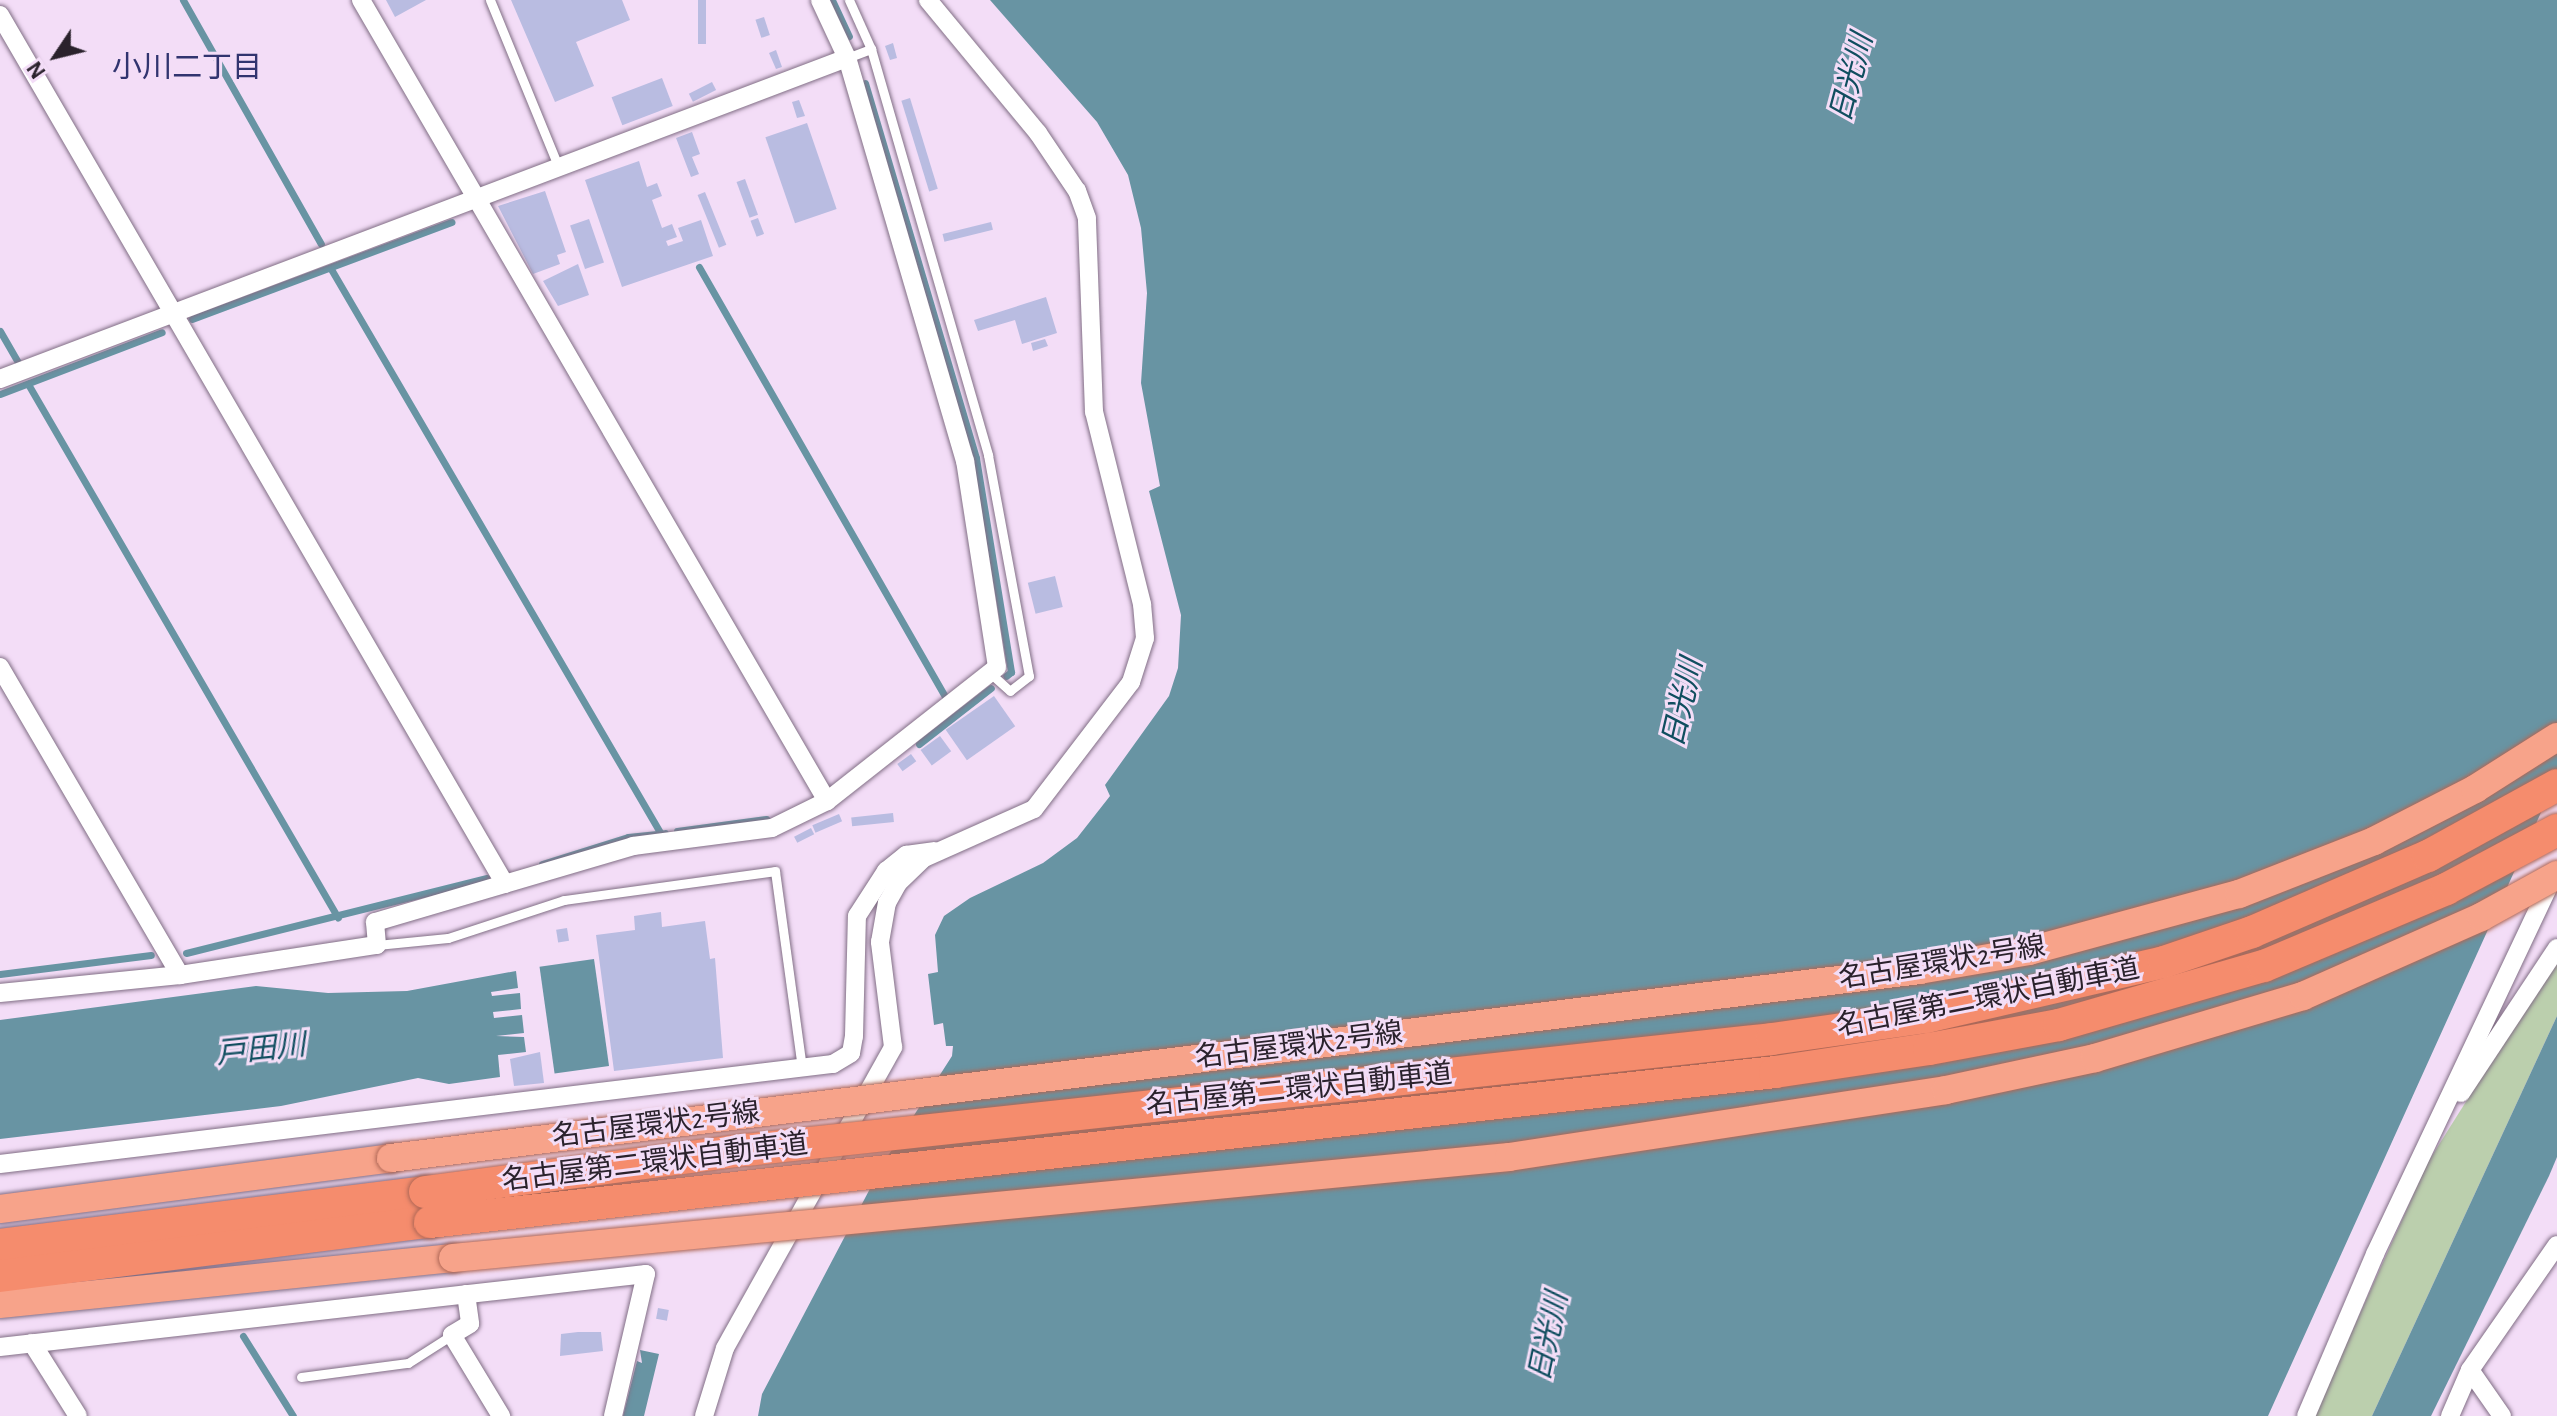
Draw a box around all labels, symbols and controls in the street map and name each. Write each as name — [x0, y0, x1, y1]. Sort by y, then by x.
north arrow — [16, 16, 96, 96]
water label: 日光川 — [1823, 30, 1881, 126]
district label: 小川二丁目 — [112, 50, 262, 86]
text: N — [23, 57, 50, 82]
water label: 日光川 — [1655, 655, 1711, 751]
street label: 名古屋環状2号線 — [1836, 930, 2048, 996]
street label: 名古屋第二環状自動車道 — [1834, 952, 2142, 1044]
street label: 名古屋環状2号線 — [1193, 1017, 1405, 1075]
water label: 戸田川 — [214, 1027, 308, 1073]
street label: 名古屋第二環状自動車道 — [1144, 1057, 1454, 1123]
street label: 名古屋環状2号線 — [550, 1096, 762, 1154]
street label: 名古屋第二環状自動車道 — [500, 1128, 810, 1198]
water label: 日光川 — [1522, 1289, 1576, 1385]

